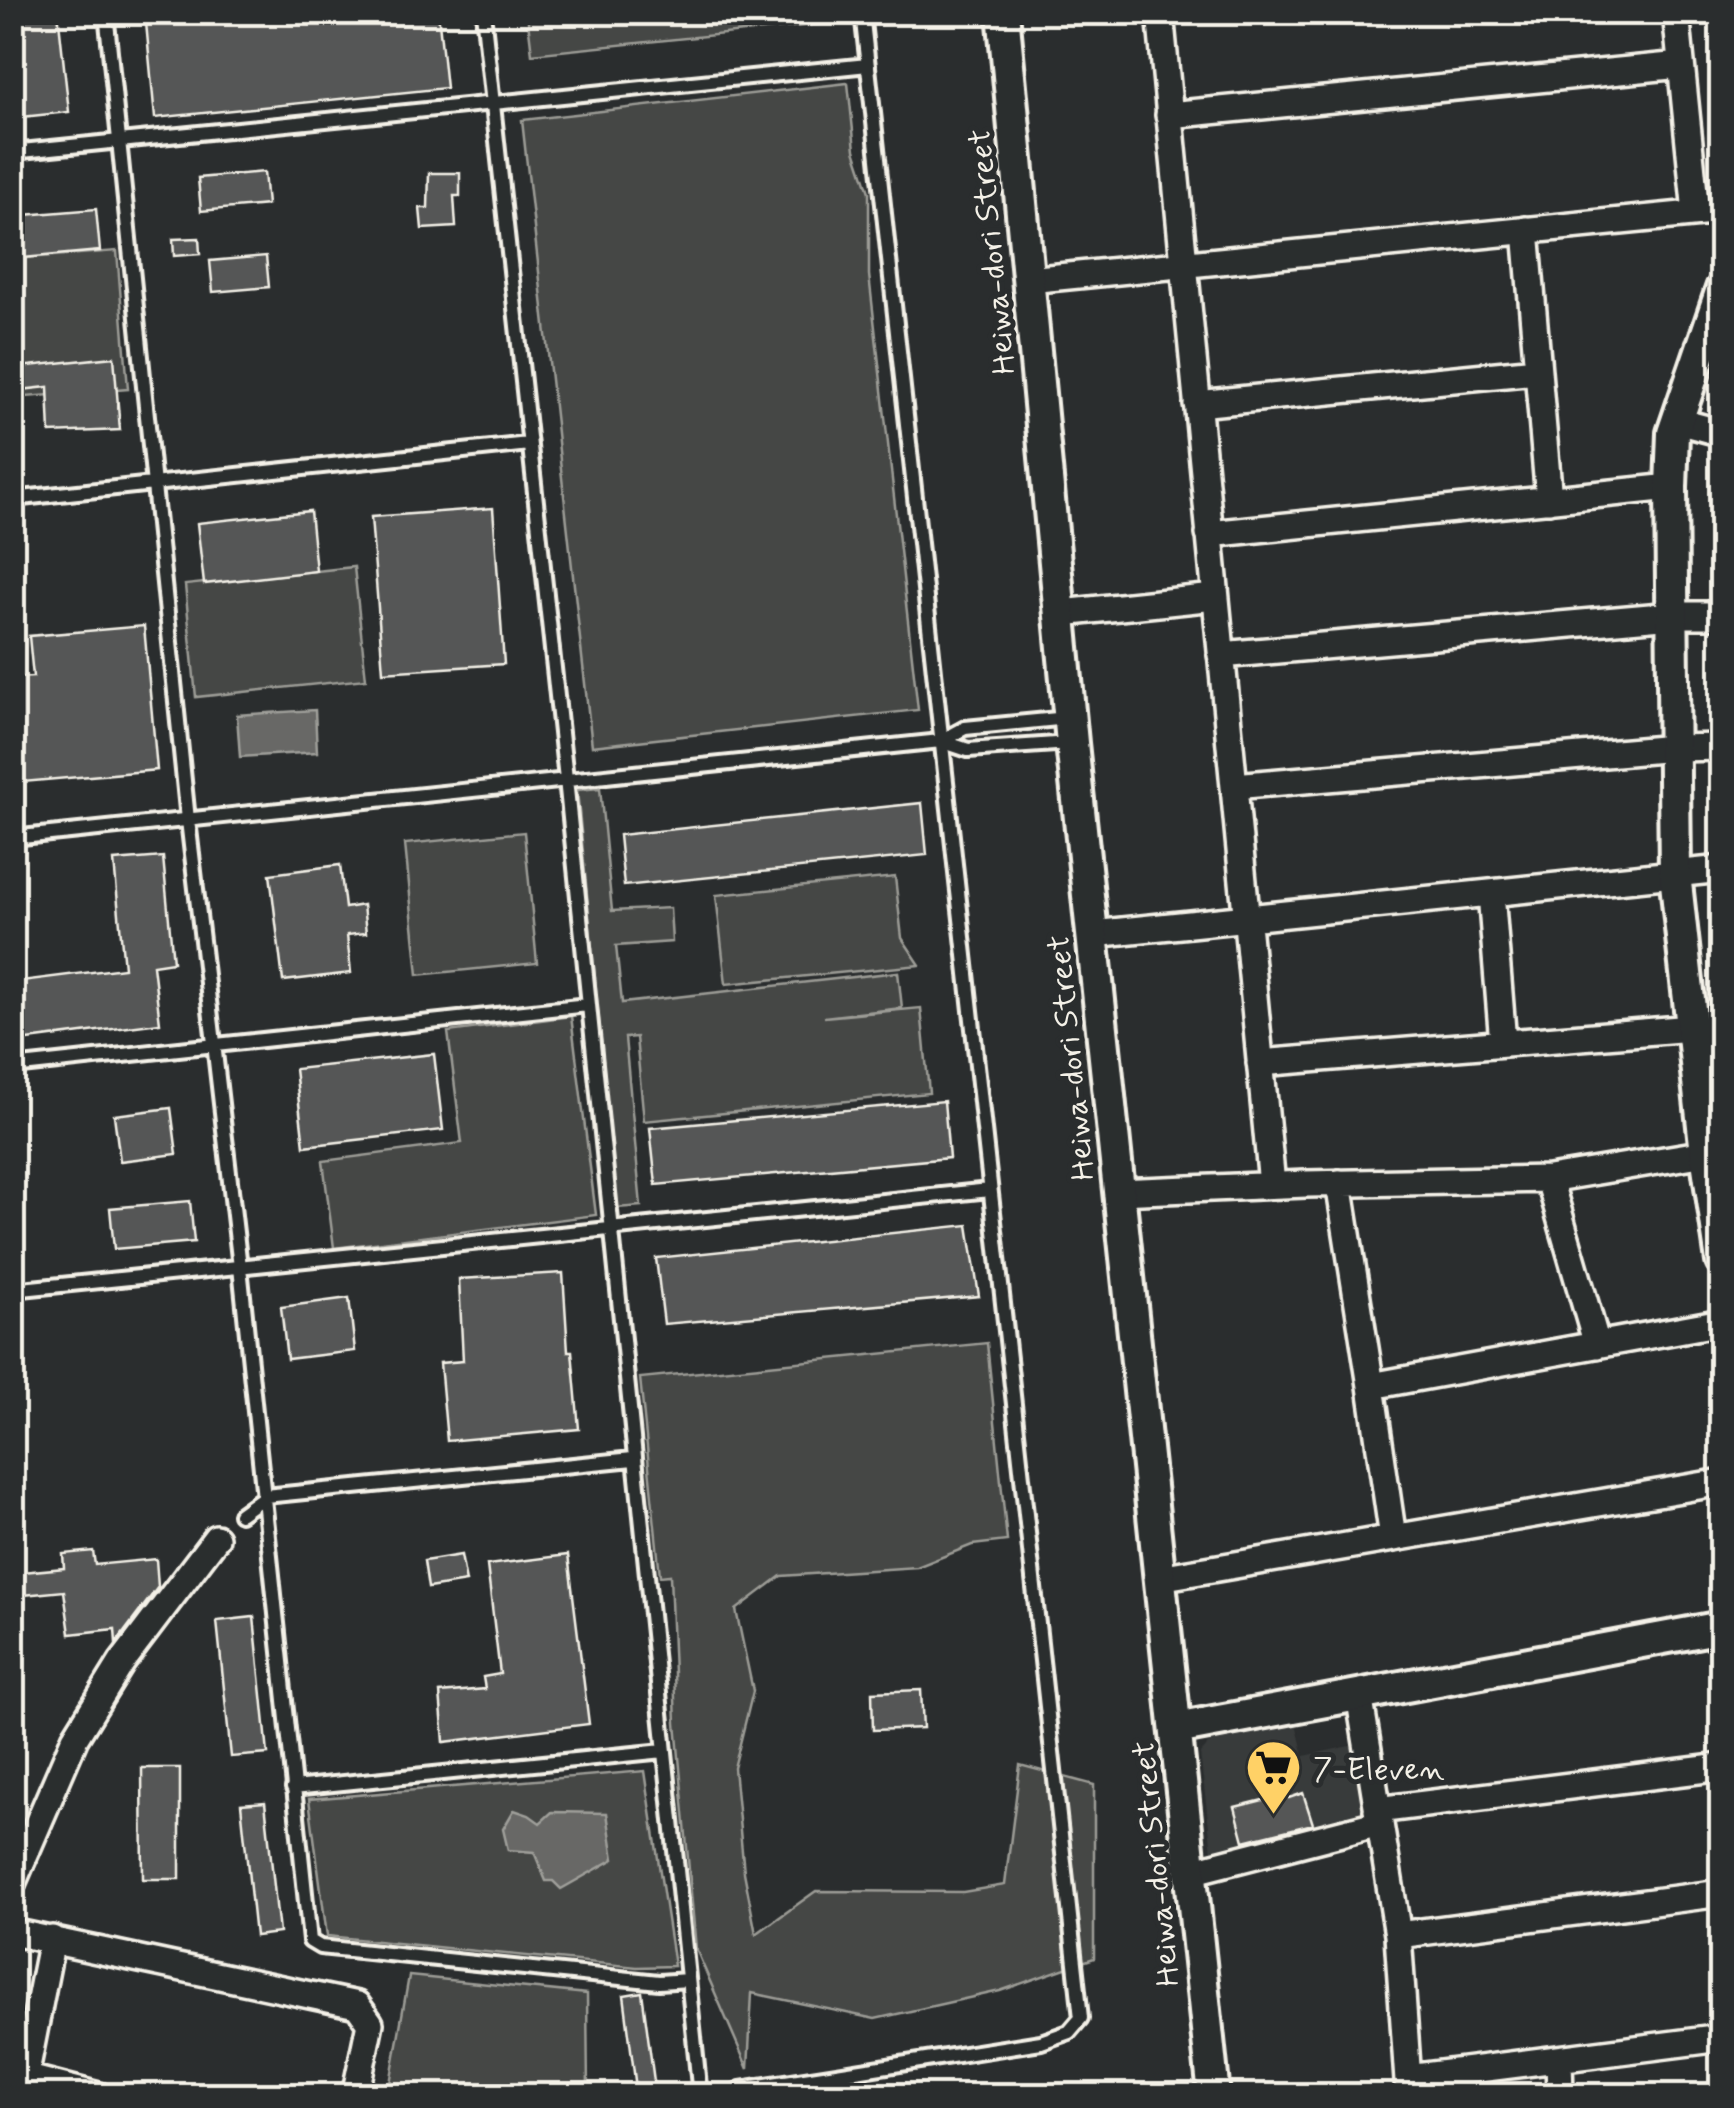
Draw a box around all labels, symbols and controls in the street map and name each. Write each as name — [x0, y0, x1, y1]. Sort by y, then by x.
street label: Heiwa-dori Street — [959, 127, 1027, 377]
street label: Heiwa-dori Street — [1038, 933, 1106, 1183]
supermarket icon: 7-Eleven — [1244, 1738, 1304, 1817]
street label: Heiwa-dori Street — [1123, 1739, 1191, 1989]
place label: 7-Eleven — [1313, 1749, 1445, 1791]

